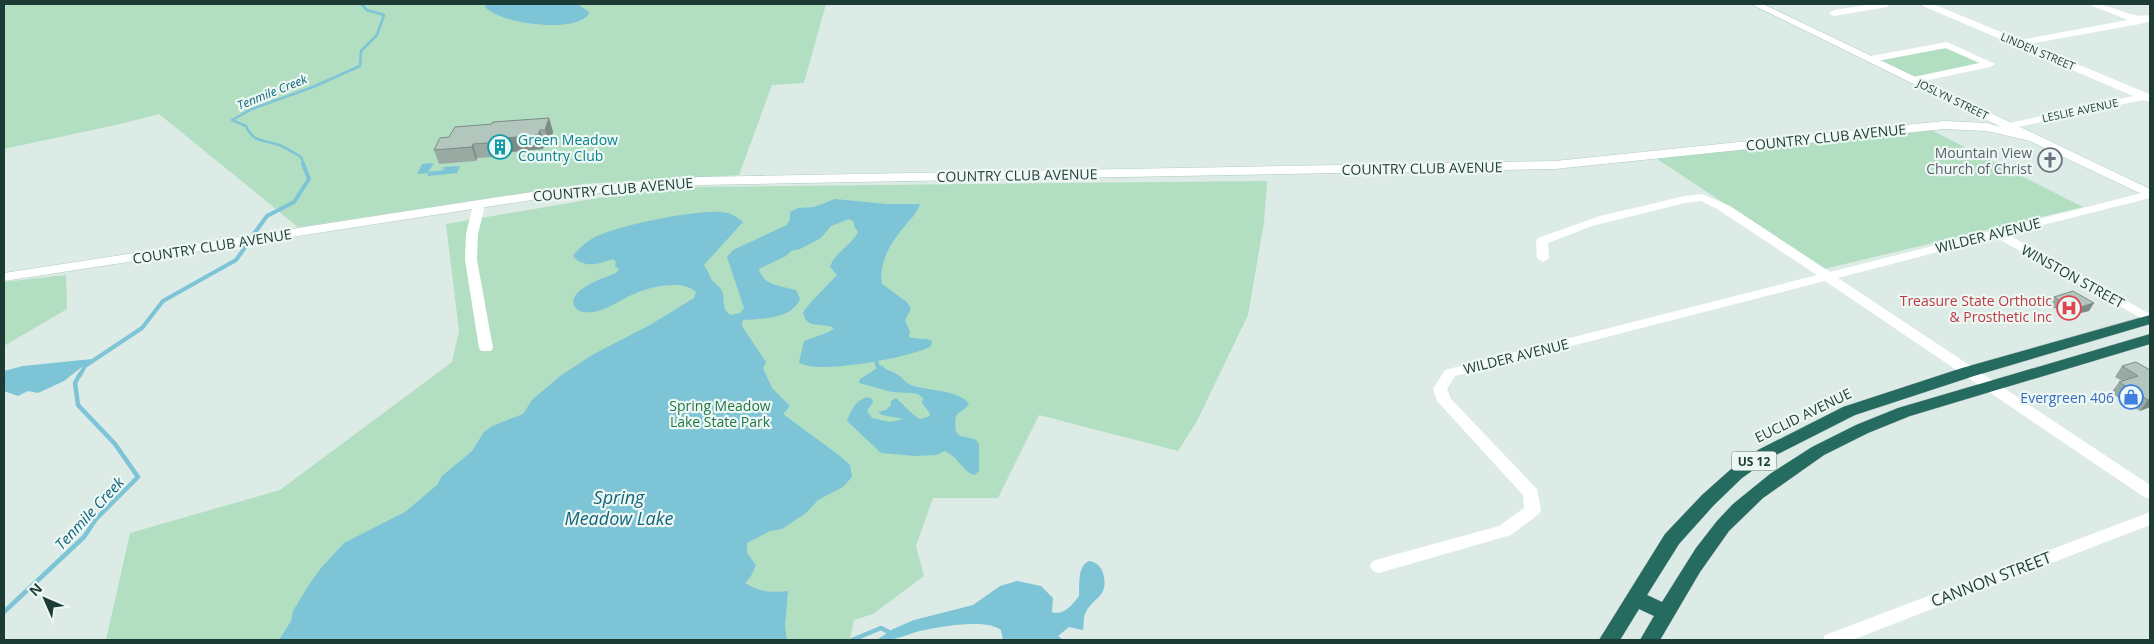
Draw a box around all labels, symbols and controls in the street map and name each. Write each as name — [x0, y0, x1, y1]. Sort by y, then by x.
street label: LINDEN STREET — [1998, 29, 2078, 73]
water label: Tenmile Creek — [234, 70, 311, 114]
street label: JOSLYN STREET — [1914, 75, 1991, 123]
street label: LESLIE AVENUE — [2040, 95, 2120, 125]
street label: COUNTRY CLUB AVENUE — [1745, 119, 1907, 155]
place label: Green Meadow Country Club — [518, 130, 618, 165]
building icon: Green Meadow Country Club — [487, 134, 513, 160]
place label: Mountain View Church of Christ — [1926, 143, 2032, 178]
church icon: Mountain View Church of Christ — [2037, 147, 2063, 173]
street label: COUNTRY CLUB AVENUE — [1341, 157, 1503, 179]
street label: COUNTRY CLUB AVENUE — [936, 164, 1098, 186]
street label: COUNTRY CLUB AVENUE — [532, 173, 694, 205]
street label: WILDER AVENUE — [1933, 213, 2043, 257]
street label: COUNTRY CLUB AVENUE — [131, 224, 293, 268]
street label: WINSTON STREET — [2018, 240, 2128, 312]
place label: Treasure State Orthotic & Prosthetic Inc — [1900, 291, 2052, 326]
hospital icon: Treasure State Orthotic & Prosthetic Inc — [2056, 295, 2082, 321]
street label: WILDER AVENUE — [1461, 334, 1571, 378]
street label: EUCLID AVENUE — [1752, 383, 1854, 447]
shop icon: Evergreen 406 — [2118, 384, 2144, 410]
place label: Evergreen 406 — [2020, 388, 2114, 407]
park label: Spring Meadow Lake State Park — [669, 396, 771, 431]
road number: US 12 — [1732, 452, 1776, 471]
water label: Tenmile Creek — [50, 472, 128, 554]
water label: Spring Meadow Lake — [565, 485, 673, 530]
street label: CANNON STREET — [1928, 546, 2054, 612]
north arrow — [20, 574, 70, 624]
text: N — [25, 579, 46, 600]

